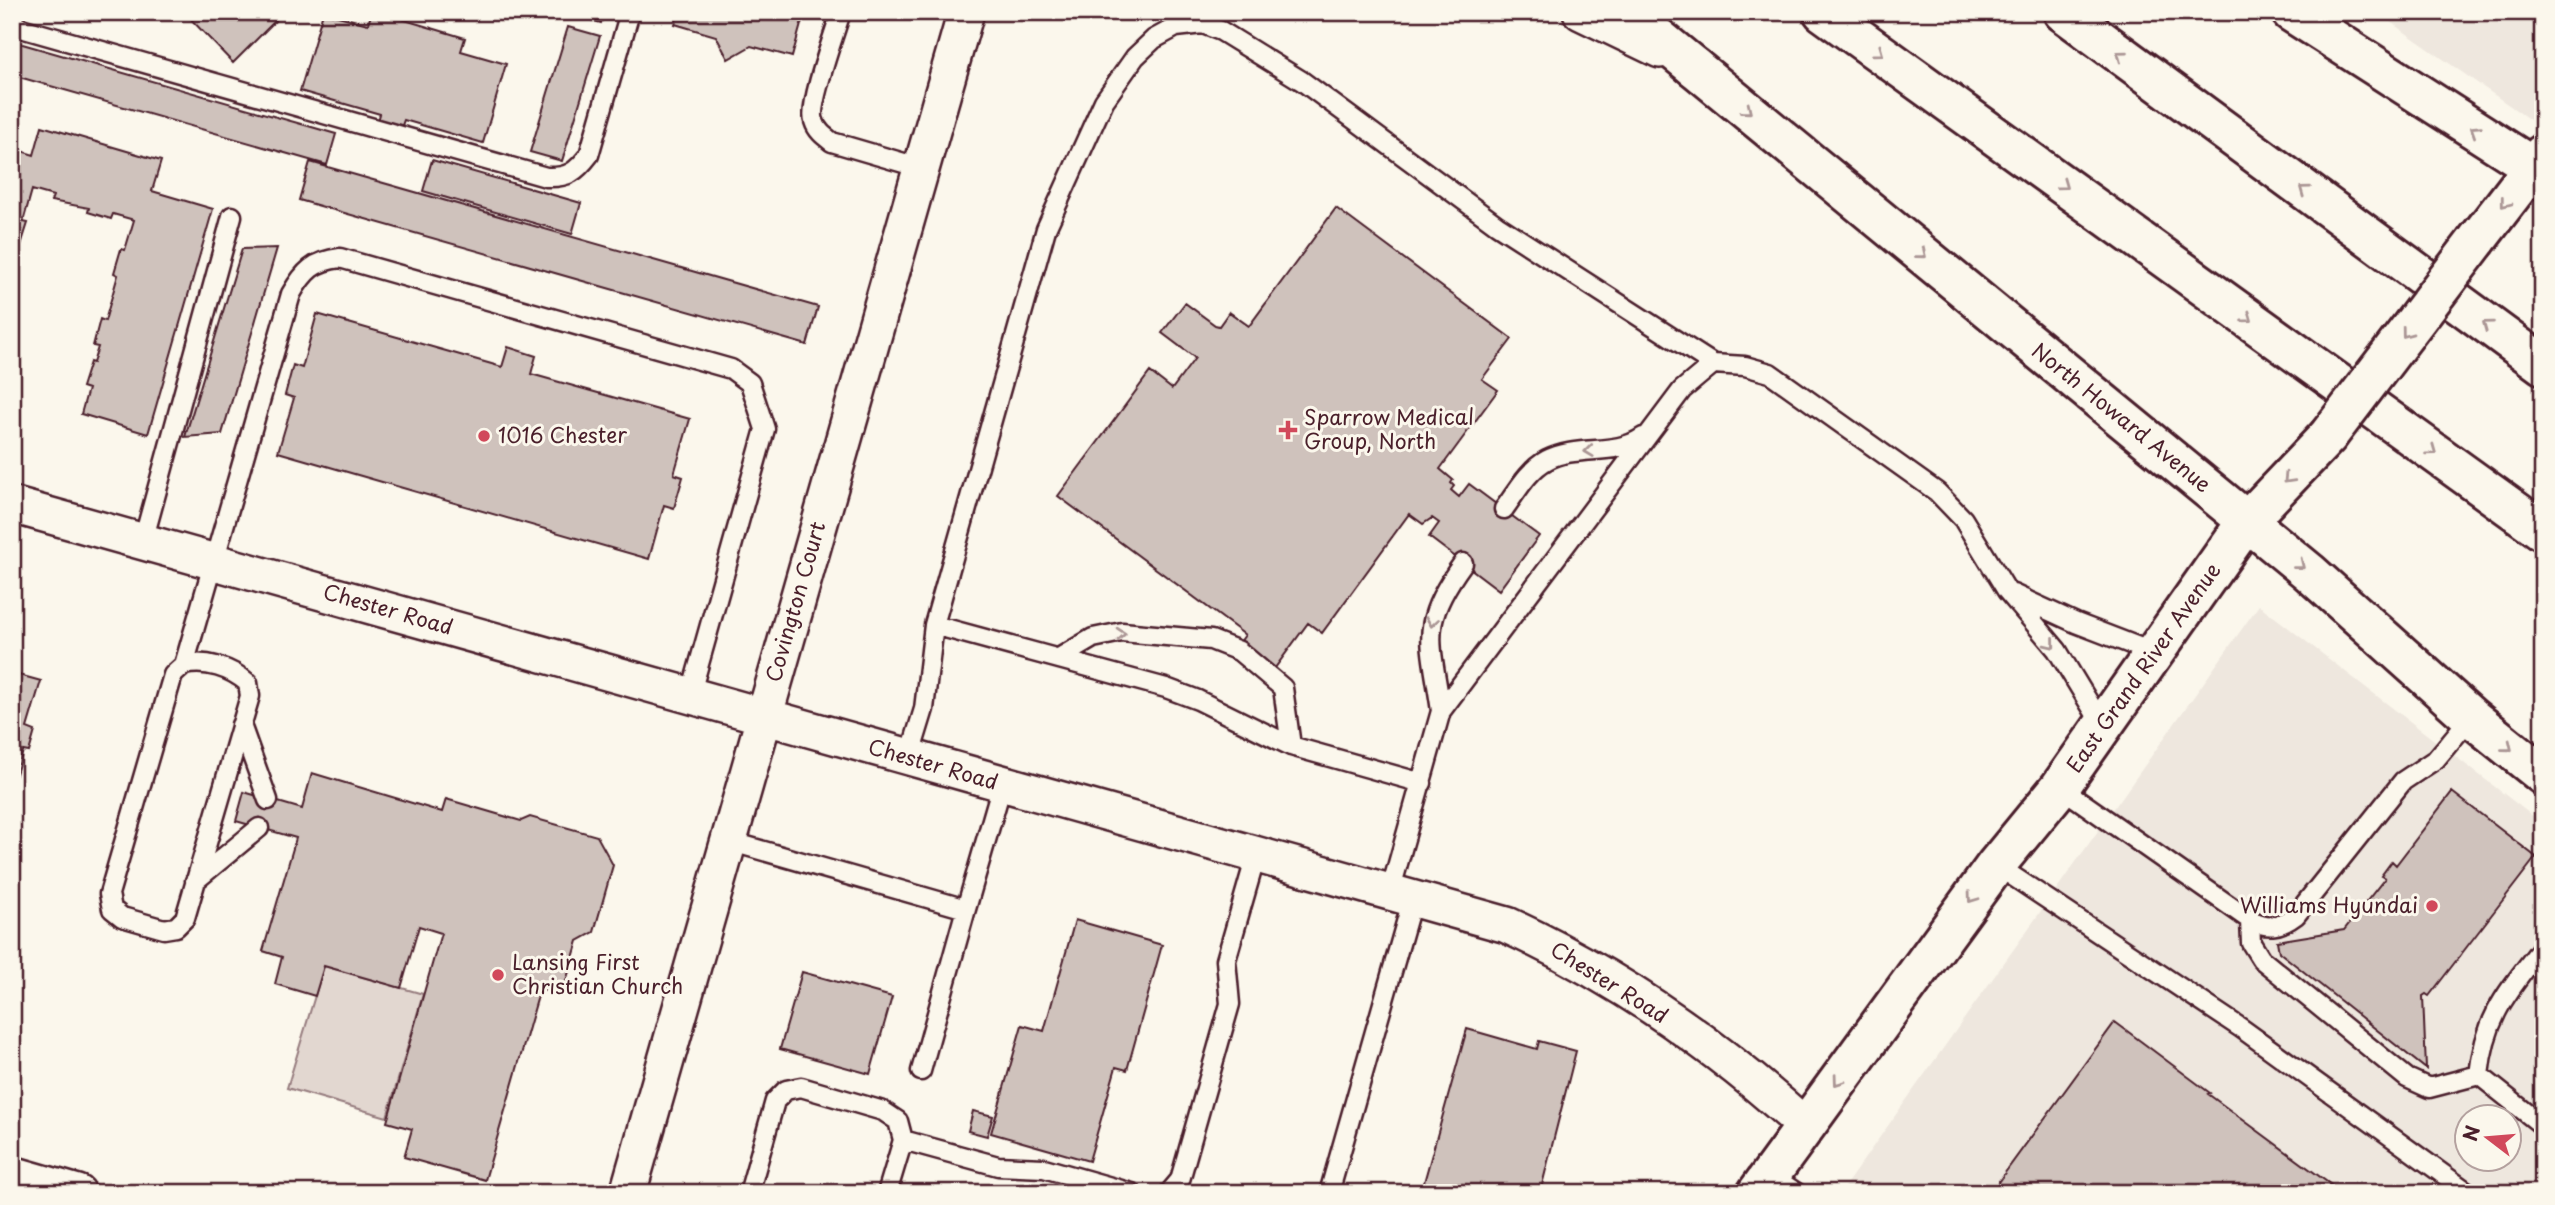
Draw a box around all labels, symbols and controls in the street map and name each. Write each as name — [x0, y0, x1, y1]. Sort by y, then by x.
one-way arrow — [1871, 44, 1884, 56]
one-way arrow — [2116, 51, 2129, 64]
one-way arrow — [1738, 102, 1751, 114]
one-way arrow — [2470, 126, 2483, 139]
one-way arrow — [2055, 177, 2068, 189]
one-way arrow — [2299, 186, 2312, 199]
one-way arrow — [2500, 196, 2513, 208]
one-way arrow — [1915, 246, 1927, 259]
one-way arrow — [2240, 310, 2253, 323]
one-way arrow — [2482, 321, 2495, 333]
one-way arrow — [2402, 325, 2414, 338]
street label: North Howard Avenue — [2026, 334, 2219, 499]
place label: Sparrow Medical Group, North — [1304, 400, 1474, 456]
place label: 1016 Chester — [498, 418, 627, 450]
marker: Sparrow Medical Group, North — [1278, 420, 1298, 440]
marker: 1016 Chester — [476, 428, 492, 444]
one-way arrow — [2424, 443, 2437, 456]
one-way arrow — [1583, 444, 1594, 459]
one-way arrow — [2283, 471, 2296, 484]
street label: Covington Court — [756, 517, 832, 685]
street label: East Grand River Avenue — [2057, 555, 2227, 779]
one-way arrow — [2293, 556, 2305, 569]
street label: Chester Road — [320, 574, 457, 642]
one-way arrow — [1425, 616, 1440, 628]
one-way arrow — [1116, 627, 1127, 642]
one-way arrow — [2043, 635, 2055, 648]
street label: Chester Road — [865, 729, 1002, 797]
one-way arrow — [2500, 739, 2513, 751]
place label: Williams Hyundai — [2240, 888, 2418, 920]
one-way arrow — [1968, 890, 1980, 902]
marker: Williams Hyundai — [2424, 898, 2440, 914]
street label: Chester Road — [1545, 932, 1675, 1030]
place label: Lansing First Christian Church — [512, 945, 683, 1001]
marker: Lansing First Christian Church — [490, 967, 506, 983]
one-way arrow — [1833, 1073, 1846, 1086]
north arrow — [2454, 1104, 2524, 1174]
text: N — [2455, 1122, 2486, 1144]

